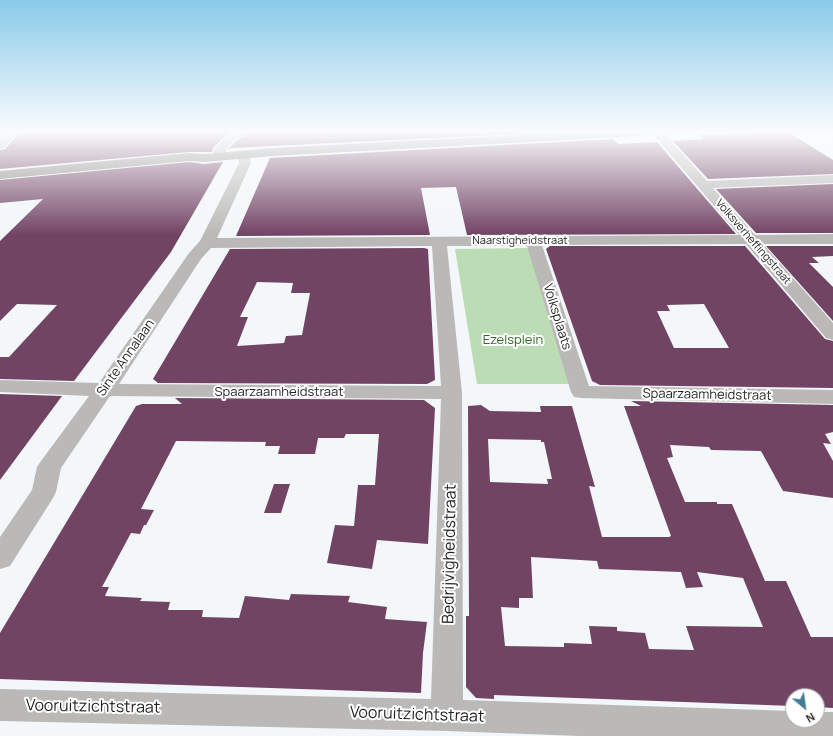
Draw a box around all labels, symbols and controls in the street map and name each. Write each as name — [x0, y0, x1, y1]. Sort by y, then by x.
street label: Volksverheffingstraat — [712, 197, 794, 287]
street label: Naarstigheidstraat — [472, 234, 568, 248]
street label: Volksplaats — [540, 282, 574, 352]
street label: Sinte Annalaan — [94, 317, 158, 399]
park label: Ezelsplein — [483, 332, 543, 348]
street label: Spaarzaamheidstraat — [215, 384, 343, 400]
street label: Spaarzaamheidstraat — [642, 386, 772, 404]
street label: Bedrijvigheidstraat — [439, 484, 461, 624]
north arrow — [785, 688, 825, 728]
street label: Vooruitzichtstraat — [26, 696, 160, 718]
street label: Vooruitzichtstraat — [349, 703, 485, 727]
text: N — [803, 710, 818, 727]

